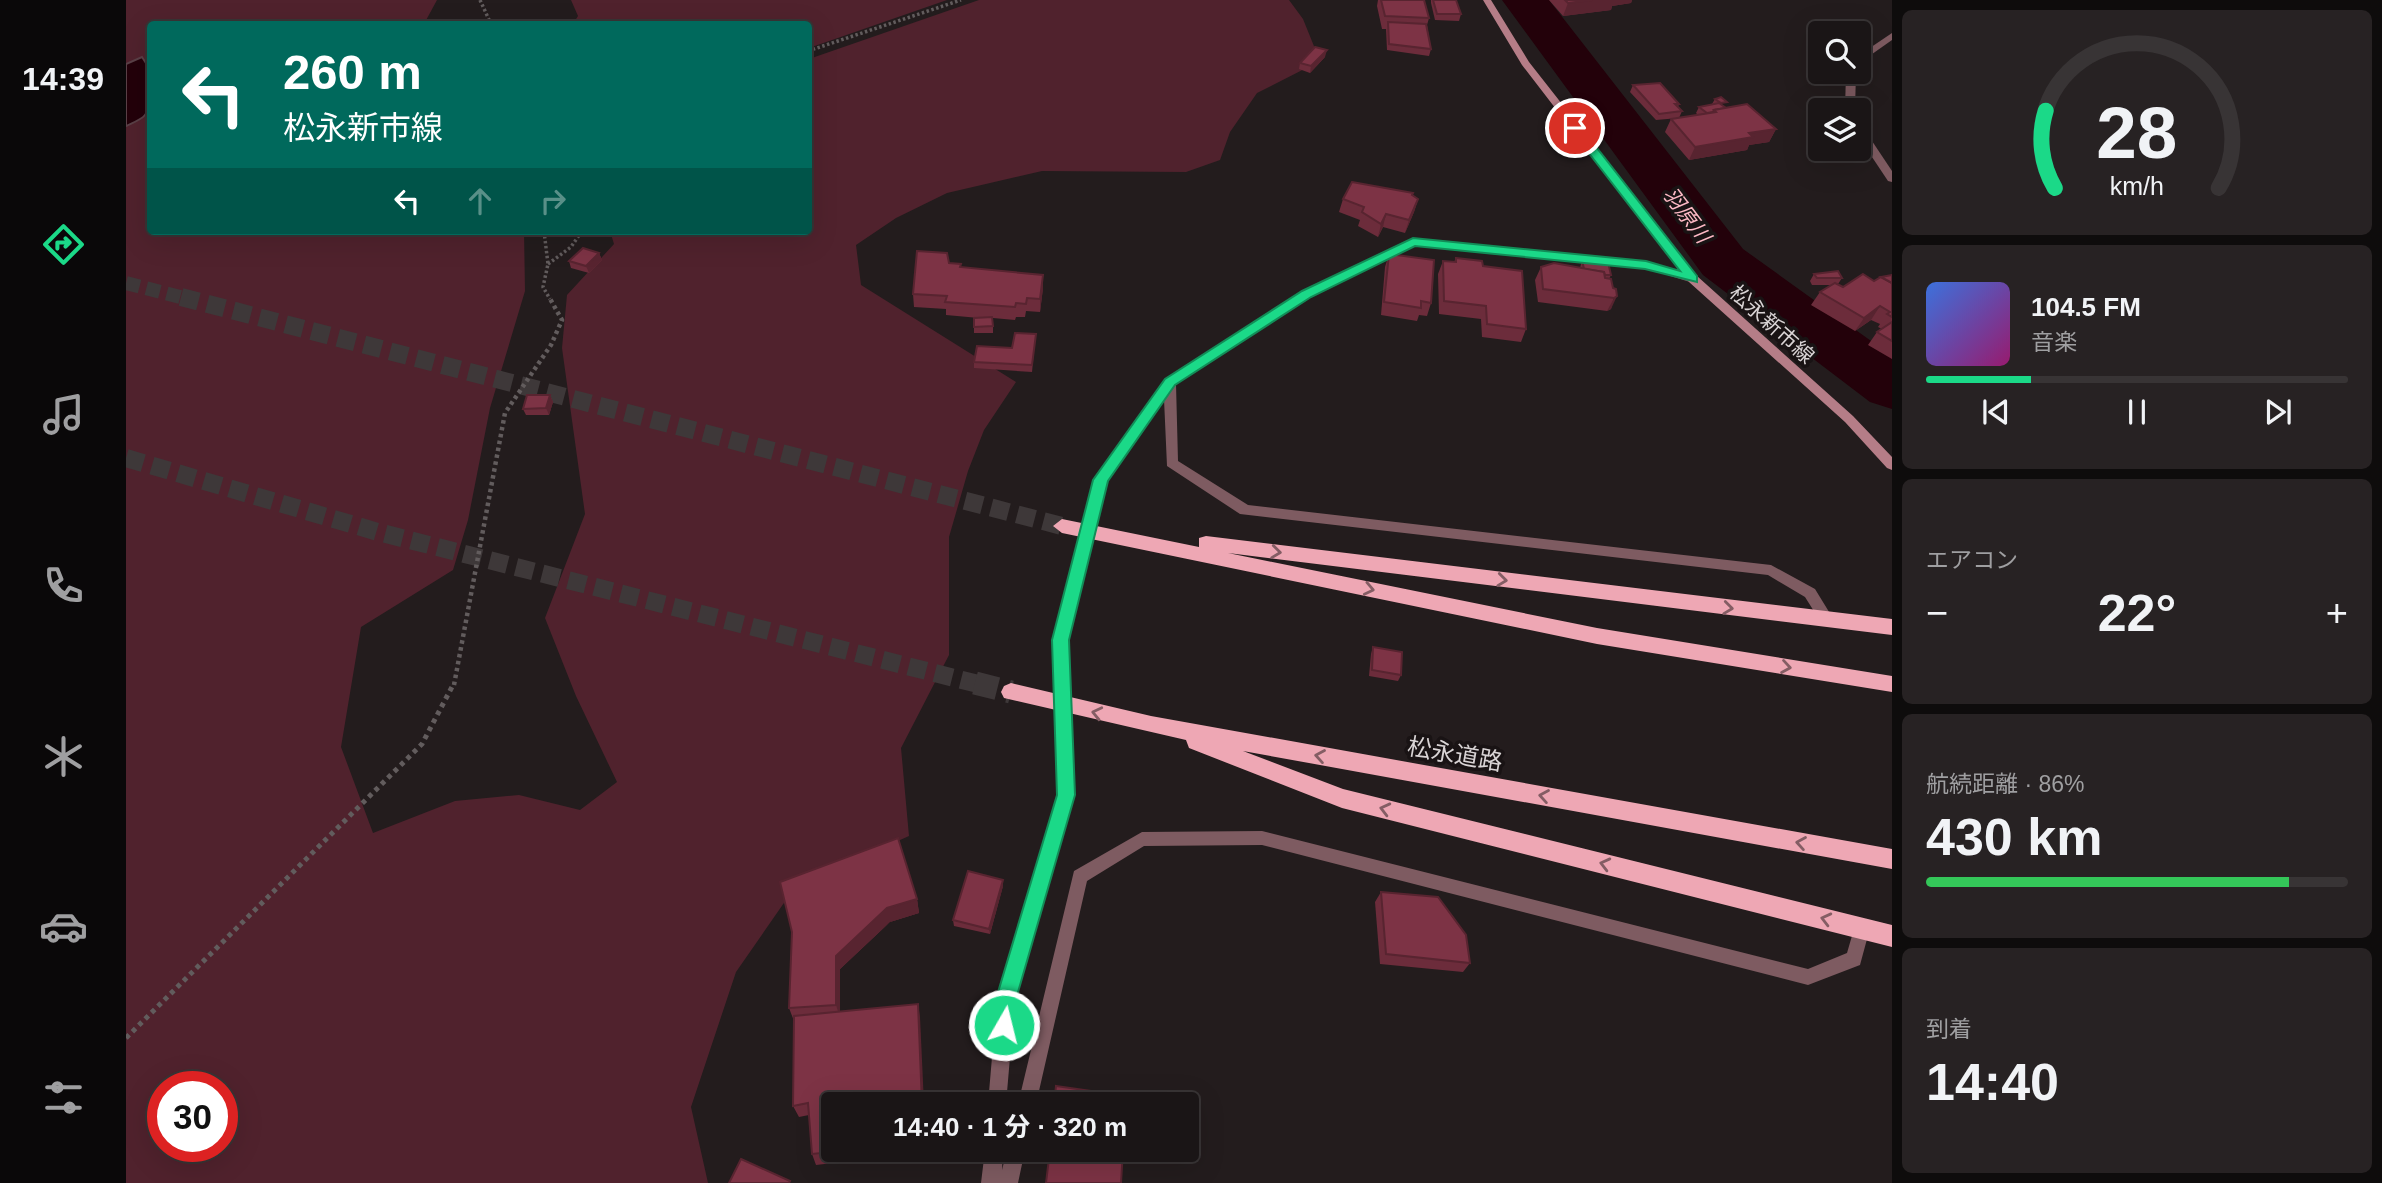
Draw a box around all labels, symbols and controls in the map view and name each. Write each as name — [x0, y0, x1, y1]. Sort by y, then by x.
map controls — [1808, 21, 1871, 161]
button: search — [1808, 21, 1871, 84]
text: 260 m — [283, 45, 422, 99]
icon: left — [168, 49, 259, 140]
text: 14:39 — [22, 61, 104, 97]
text: 28 — [2097, 93, 2177, 174]
pin — [1545, 98, 1605, 158]
button: layers — [1808, 98, 1871, 161]
icon: arrive — [1556, 109, 1594, 147]
text: 松永新市線 — [283, 110, 443, 146]
text: km/h — [2110, 172, 2164, 200]
icon: left — [388, 182, 426, 220]
icon: ahead — [461, 182, 499, 220]
icon: right — [534, 182, 572, 220]
water label: 羽原川 — [1659, 183, 1716, 249]
icon: directions — [39, 220, 88, 269]
street label: 松永新市線 — [1725, 280, 1819, 368]
text: 104.5 FM — [2031, 292, 2141, 322]
text: 音楽 — [2031, 329, 2077, 355]
icon: music — [39, 390, 88, 439]
icon: previous — [1977, 393, 2015, 431]
icon: pause — [2118, 393, 2156, 431]
icon: next — [2259, 393, 2297, 431]
one-way arrow — [1270, 545, 1282, 560]
text: エアコン — [1926, 547, 2018, 573]
icon: phone — [39, 561, 88, 610]
one-way arrow — [1496, 573, 1508, 588]
one-way arrow — [1363, 580, 1375, 595]
text: 22° — [2098, 584, 2176, 642]
text: − — [1926, 592, 1948, 634]
text: + — [2326, 592, 2348, 634]
one-way arrow — [1722, 601, 1733, 616]
one-way arrow — [1780, 659, 1792, 674]
one-way arrow — [1091, 706, 1103, 721]
icon: climate — [39, 732, 88, 781]
street label: 松永道路 — [1405, 732, 1505, 776]
one-way arrow — [1315, 749, 1326, 764]
text: 航続距離 · 86% — [1926, 771, 2084, 797]
one-way arrow — [1538, 790, 1550, 805]
one-way arrow — [1379, 803, 1391, 817]
text: 430 km — [1926, 808, 2102, 866]
one-way arrow — [1795, 836, 1807, 851]
one-way arrow — [1599, 858, 1611, 872]
icon: car — [39, 902, 88, 951]
one-way arrow — [1820, 913, 1832, 927]
position arrow — [967, 988, 1041, 1062]
text: 到着 — [1926, 1016, 1972, 1042]
text: 14:40 — [1926, 1053, 2059, 1111]
speed limit sign: 30 — [147, 1071, 238, 1162]
icon: filters — [39, 1073, 88, 1122]
text: 14:40 · 1 分 · 320 m — [893, 1112, 1127, 1142]

